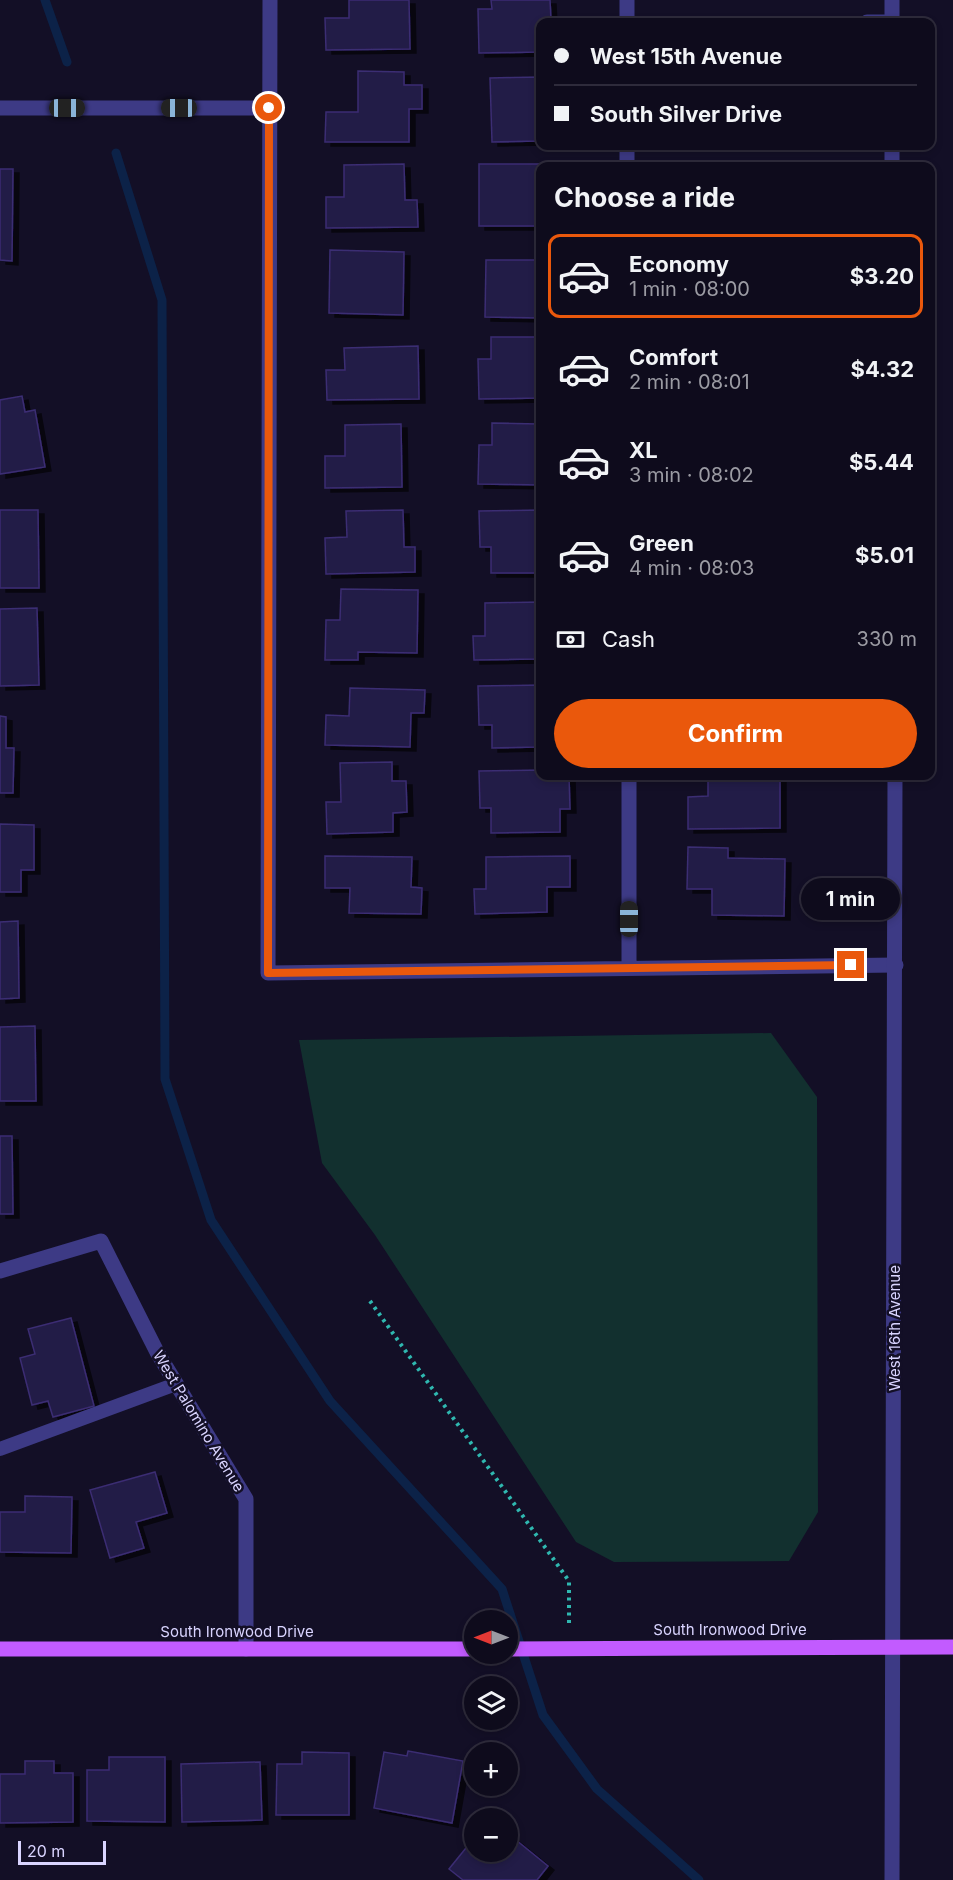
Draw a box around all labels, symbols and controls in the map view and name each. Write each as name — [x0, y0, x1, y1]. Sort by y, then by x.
text: West 15th Avenue — [590, 43, 782, 69]
route start — [255, 94, 282, 121]
car — [49, 99, 85, 117]
car — [161, 99, 197, 117]
text: South Silver Drive — [590, 101, 782, 127]
text: Choose a ride — [554, 181, 735, 214]
icon: car — [557, 249, 611, 303]
text: Economy — [629, 251, 729, 277]
text: $3.20 — [850, 263, 914, 289]
text: 1 min · 08:00 — [629, 277, 750, 301]
icon: car — [557, 342, 611, 396]
text: Comfort — [629, 344, 718, 370]
text: $4.32 — [851, 356, 914, 382]
text: 2 min · 08:01 — [629, 370, 750, 394]
icon: car — [557, 435, 611, 489]
text: XL — [629, 437, 658, 463]
text: $5.44 — [849, 449, 914, 475]
text: 3 min · 08:02 — [629, 463, 754, 487]
icon: car — [557, 528, 611, 582]
text: Green — [629, 530, 694, 556]
text: $5.01 — [855, 542, 914, 568]
text: 4 min · 08:03 — [629, 556, 754, 580]
icon: cash — [554, 623, 587, 656]
text: Cash — [602, 626, 655, 652]
text: 330 m — [857, 627, 917, 651]
button: Confirm — [554, 699, 917, 768]
callout: 1 min — [802, 878, 900, 920]
text: 1 min — [826, 887, 875, 911]
car — [620, 901, 638, 937]
route end — [837, 951, 864, 978]
street label: West 16th Avenue — [885, 1265, 904, 1391]
street label: West Palomino Avenue — [149, 1347, 249, 1495]
north arrow — [464, 1610, 518, 1664]
map controls — [464, 1610, 518, 1862]
street label: South Ironwood Drive — [653, 1620, 807, 1639]
street label: South Ironwood Drive — [160, 1622, 314, 1641]
button: layers — [464, 1676, 518, 1730]
button: + — [464, 1742, 518, 1796]
button: − — [464, 1808, 518, 1862]
scale bar — [18, 1838, 106, 1866]
text: 20 m — [27, 1841, 65, 1861]

